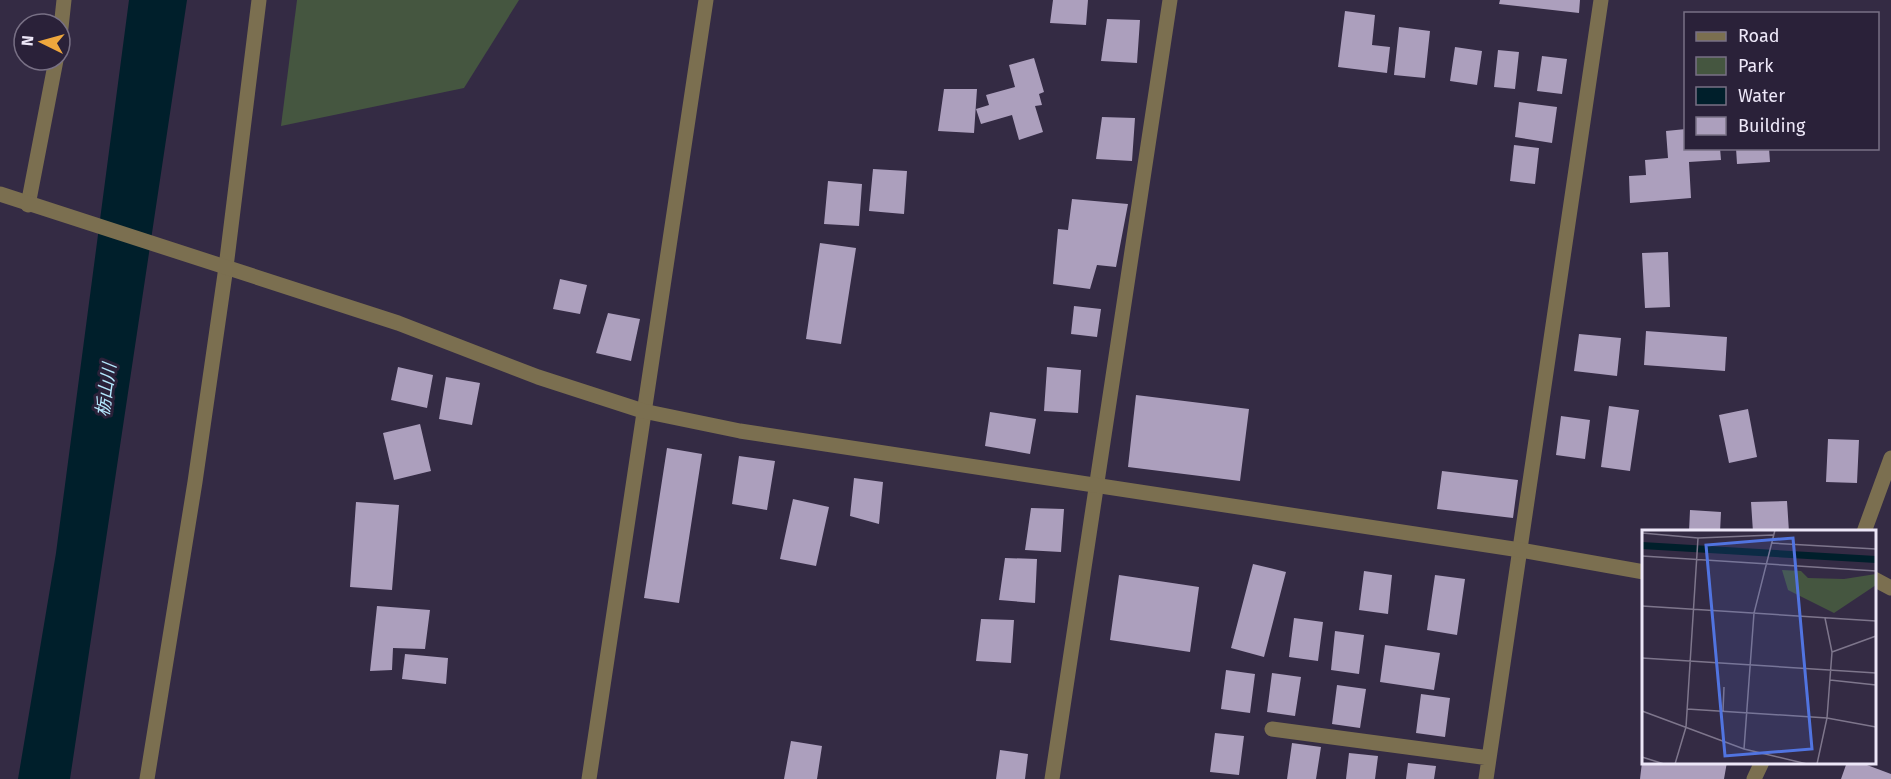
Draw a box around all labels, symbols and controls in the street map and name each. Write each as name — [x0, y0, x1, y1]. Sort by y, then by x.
north arrow — [12, 12, 72, 72]
legend — [1684, 12, 1879, 150]
text: Road — [1738, 25, 1780, 47]
text: N — [18, 35, 37, 47]
text: Park — [1738, 55, 1774, 77]
text: Water — [1738, 85, 1785, 107]
text: Building — [1738, 115, 1806, 137]
water label: 栃山川 — [91, 360, 121, 418]
inset map — [1642, 530, 1876, 764]

